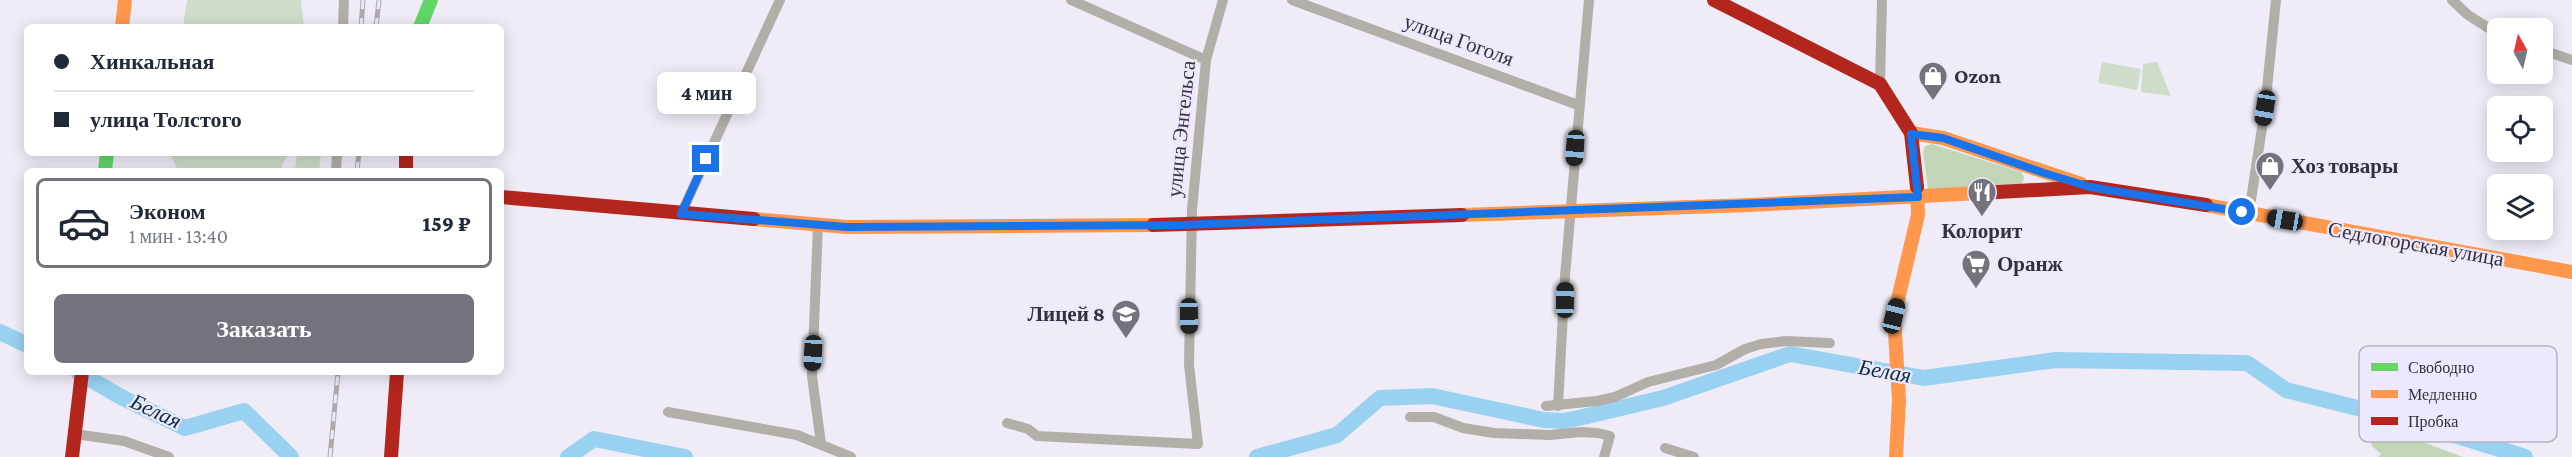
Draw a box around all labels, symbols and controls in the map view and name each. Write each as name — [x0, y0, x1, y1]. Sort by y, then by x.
street label: улица Гоголя — [1401, 9, 1517, 71]
north arrow — [2487, 18, 2553, 84]
map controls — [2487, 18, 2553, 240]
text: Хинкальная — [90, 49, 214, 74]
street label: улица Энгельса — [1162, 59, 1200, 199]
shop icon: Ozon — [1917, 60, 1949, 102]
place label: Ozon — [1954, 64, 2001, 88]
callout: 4 мин — [656, 72, 756, 114]
text: 4 мин — [681, 82, 732, 104]
car — [2253, 89, 2277, 127]
button: locate — [2487, 96, 2553, 162]
text: улица Толстого — [90, 107, 242, 132]
car — [1565, 129, 1585, 167]
route end — [692, 145, 719, 172]
shop icon: Хоз товары — [2254, 150, 2286, 192]
place label: Хоз товары — [2291, 154, 2398, 178]
button: layers — [2487, 174, 2553, 240]
restaurant icon: Колорит — [1966, 176, 1998, 218]
icon: car — [57, 196, 111, 250]
route start — [2228, 198, 2255, 225]
text: Эконом — [129, 199, 206, 224]
car — [2266, 208, 2304, 232]
text: 159 ₽ — [422, 211, 471, 236]
street label: Седлогорская улица — [2326, 217, 2506, 271]
place label: Колорит — [1942, 219, 2023, 243]
text: 1 мин · 13:40 — [129, 225, 228, 247]
supermarket icon: Оранж — [1960, 248, 1992, 290]
place label: Оранж — [1997, 252, 2064, 276]
car — [1556, 282, 1574, 318]
button: Заказать — [54, 294, 474, 363]
car — [1881, 296, 1907, 336]
school or university icon: Лицей 8 — [1110, 298, 1142, 340]
car — [1180, 298, 1198, 334]
place label: Лицей 8 — [1027, 302, 1105, 326]
car — [803, 335, 823, 371]
legend — [2359, 346, 2557, 442]
water label: Белая — [1856, 354, 1913, 388]
text: Свободно — [2408, 359, 2475, 377]
text: Медленно — [2408, 386, 2477, 404]
water label: Белая — [126, 388, 185, 434]
text: Пробка — [2408, 413, 2458, 431]

